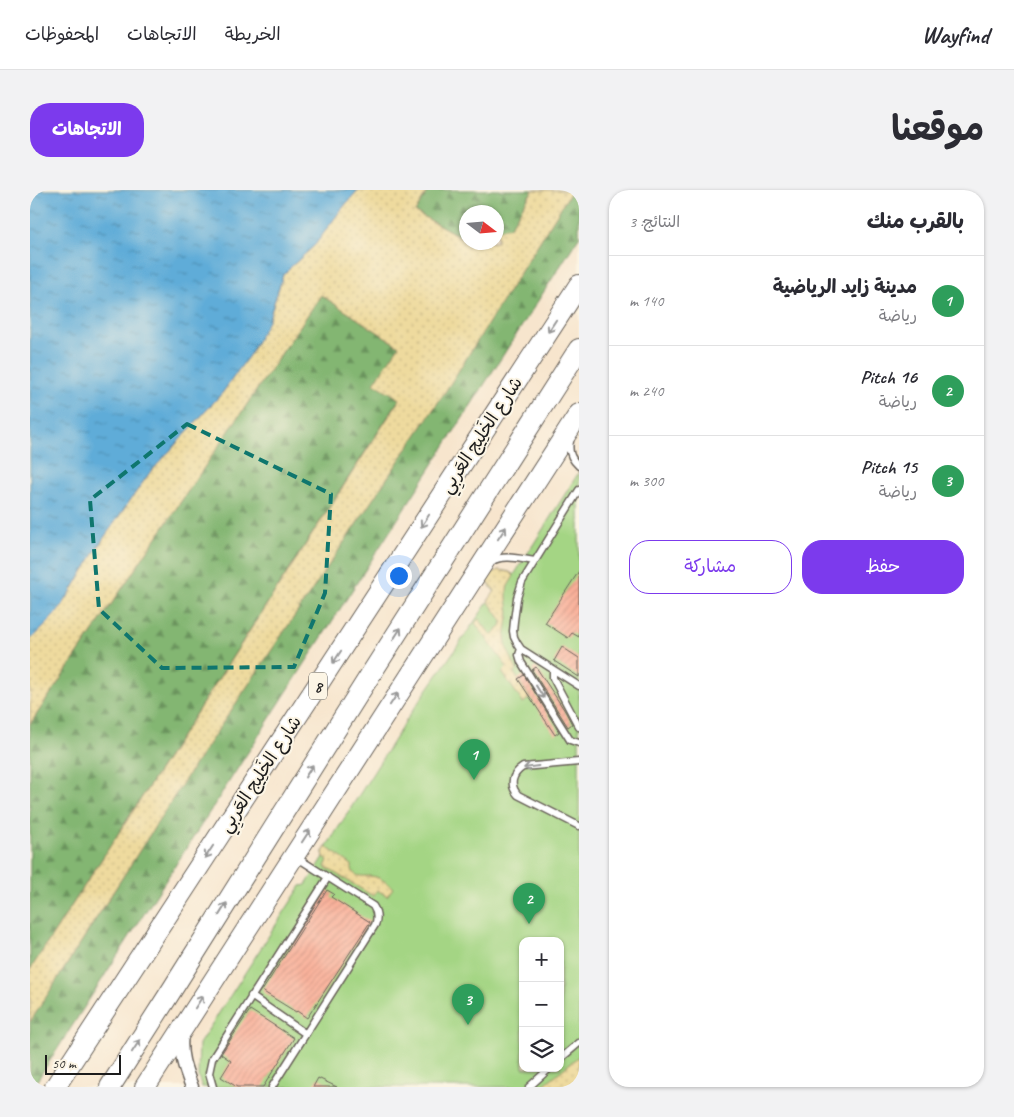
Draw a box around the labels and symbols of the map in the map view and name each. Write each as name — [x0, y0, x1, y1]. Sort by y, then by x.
north arrow — [459, 205, 504, 250]
one-way arrow — [547, 319, 557, 333]
street label: شارع الخَلِيج العَربِي — [434, 372, 531, 500]
one-way arrow — [420, 513, 430, 527]
one-way arrow — [497, 527, 507, 541]
your location — [386, 563, 412, 589]
one-way arrow — [391, 627, 402, 641]
one-way arrow — [331, 650, 342, 664]
road number: 8 — [309, 672, 327, 700]
one-way arrow — [535, 684, 545, 698]
one-way arrow — [390, 693, 400, 707]
street label: شارع الخَلِيج العَربِي — [213, 711, 310, 839]
pin: 1 — [458, 739, 490, 780]
one-way arrow — [523, 762, 539, 772]
one-way arrow — [304, 764, 315, 778]
one-way arrow — [302, 829, 312, 843]
one-way arrow — [204, 844, 214, 858]
pin: 2 — [513, 883, 545, 924]
one-way arrow — [218, 902, 228, 916]
pin: 3 — [452, 984, 484, 1025]
one-way arrow — [195, 995, 205, 1009]
one-way arrow — [131, 1039, 142, 1053]
scale bar — [45, 1052, 121, 1075]

